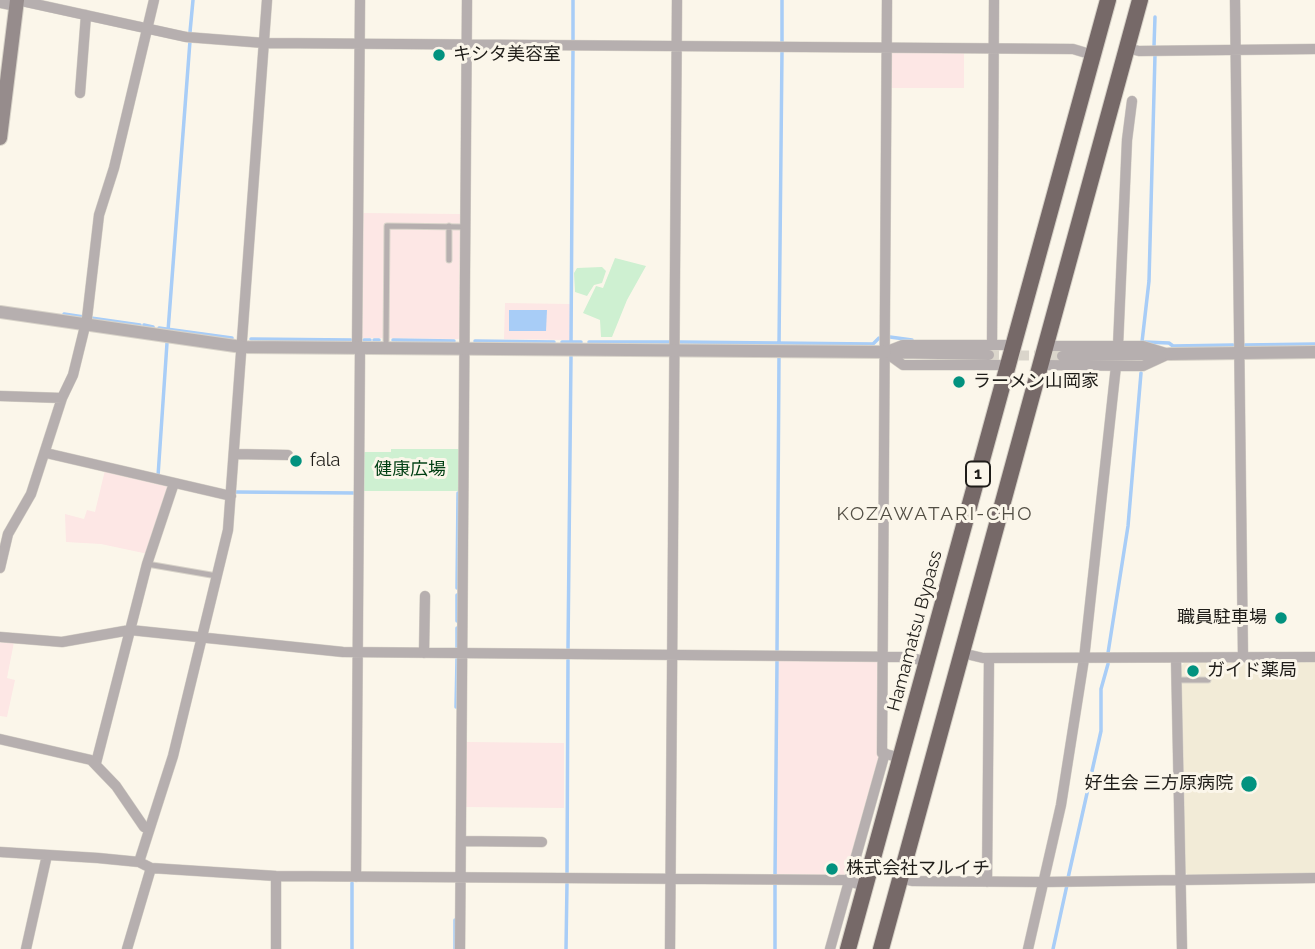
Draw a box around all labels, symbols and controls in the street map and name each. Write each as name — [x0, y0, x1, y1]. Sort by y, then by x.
place label: キシタ美容室 — [453, 44, 561, 66]
marker: キシタ美容室 — [431, 47, 447, 63]
place label: ラーメン山岡家 — [973, 371, 1099, 393]
marker: ラーメン山岡家 — [951, 374, 967, 390]
place label: fala — [310, 450, 340, 472]
marker: fala — [288, 453, 304, 469]
park label: 健康広場 — [374, 459, 446, 481]
road number: 1 — [966, 461, 990, 486]
district label: KOZAWATARI-CHO — [838, 503, 1032, 525]
street label: Hamamatsu Bypass — [883, 548, 947, 714]
place label: 職員駐車場 — [1177, 607, 1267, 629]
marker: 職員駐車場 — [1273, 610, 1289, 626]
place label: ガイド薬局 — [1207, 660, 1297, 682]
marker: ガイド薬局 — [1185, 663, 1201, 679]
place label: 好生会 三方原病院 — [1084, 773, 1233, 795]
marker: 好生会 三方原病院 — [1239, 774, 1259, 794]
place label: 株式会社マルイチ — [846, 858, 990, 880]
marker: 株式会社マルイチ — [824, 861, 840, 877]

